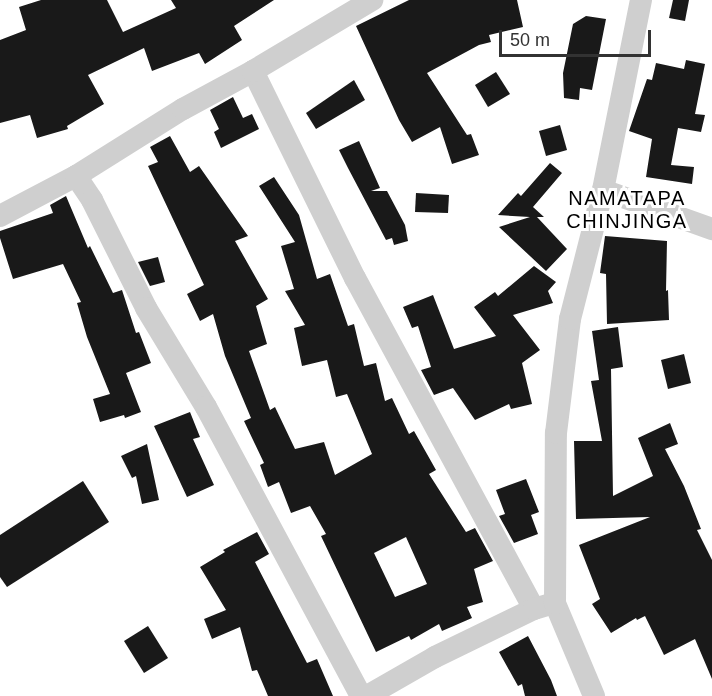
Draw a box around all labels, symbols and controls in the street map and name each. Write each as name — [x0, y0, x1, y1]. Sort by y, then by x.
scale bar — [502, 18, 654, 56]
text: 50 m — [510, 30, 550, 50]
district label: NAMATAPA CHINJINGA — [566, 187, 688, 234]

